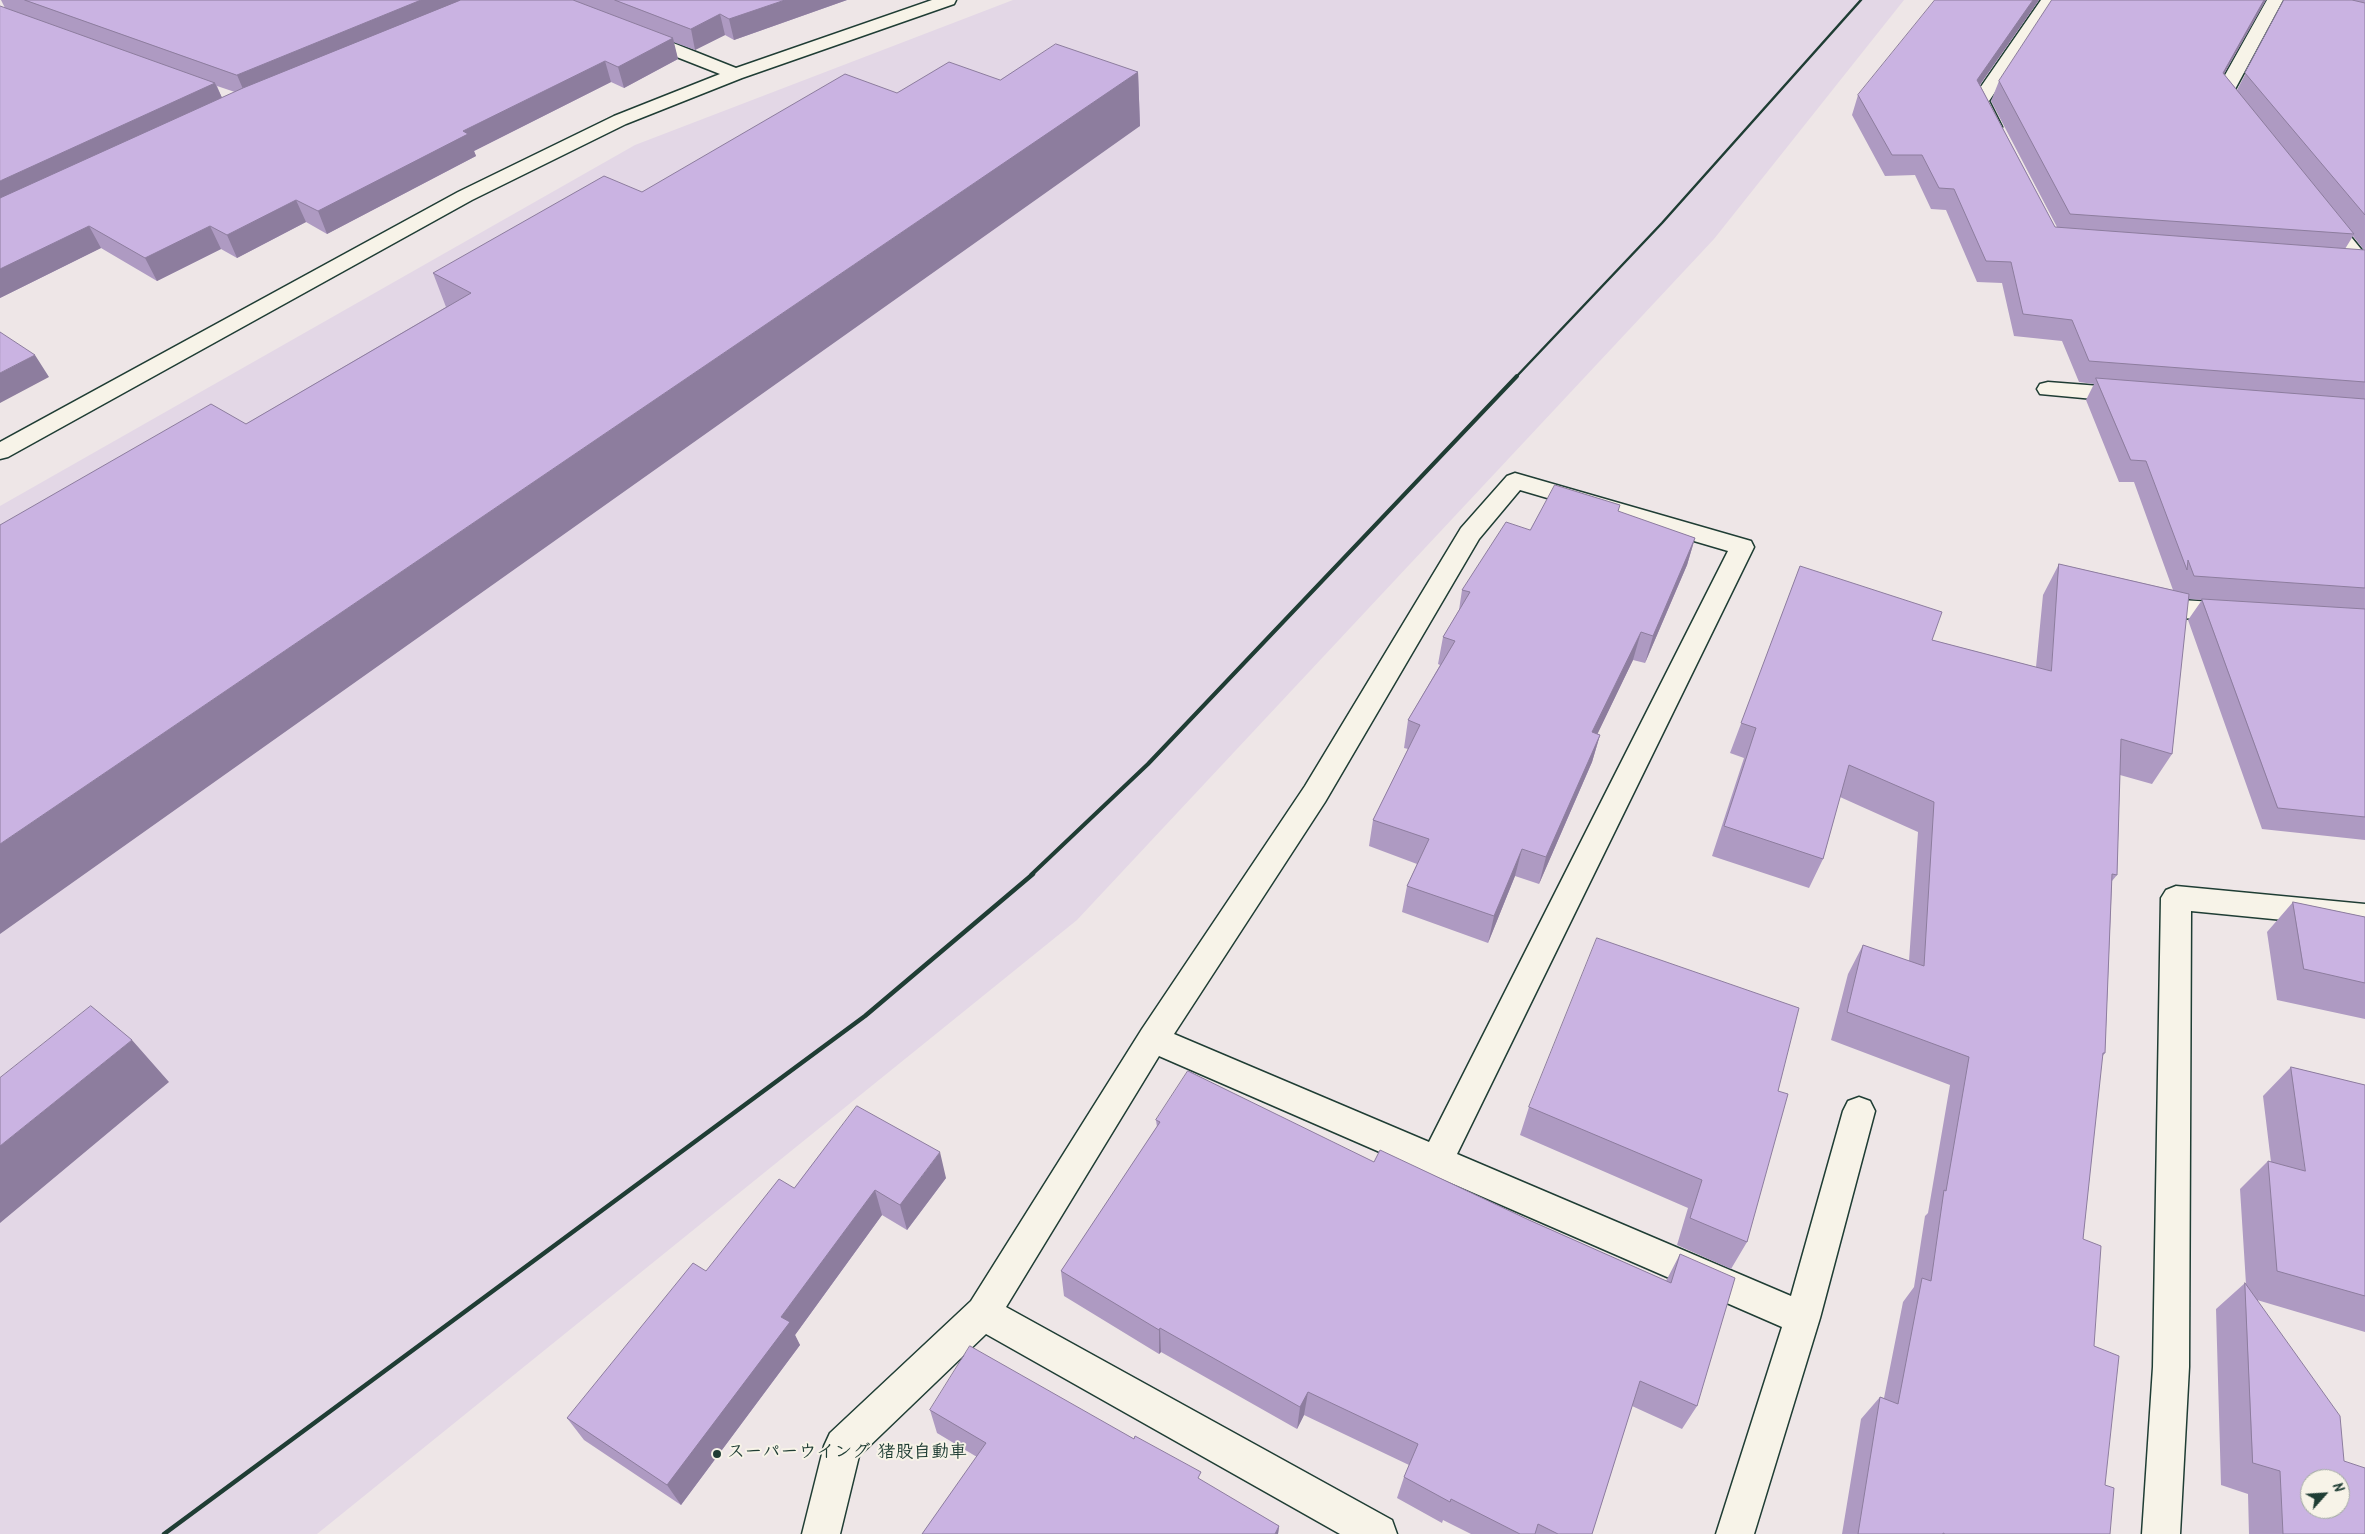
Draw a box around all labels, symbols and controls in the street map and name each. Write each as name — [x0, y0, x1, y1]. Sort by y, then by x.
place label: スーパーウイング 猪股自動車 — [727, 1443, 967, 1465]
marker: スーパーウイング 猪股自動車 — [711, 1448, 723, 1460]
north arrow — [2300, 1469, 2350, 1519]
text: N — [2326, 1479, 2349, 1497]

